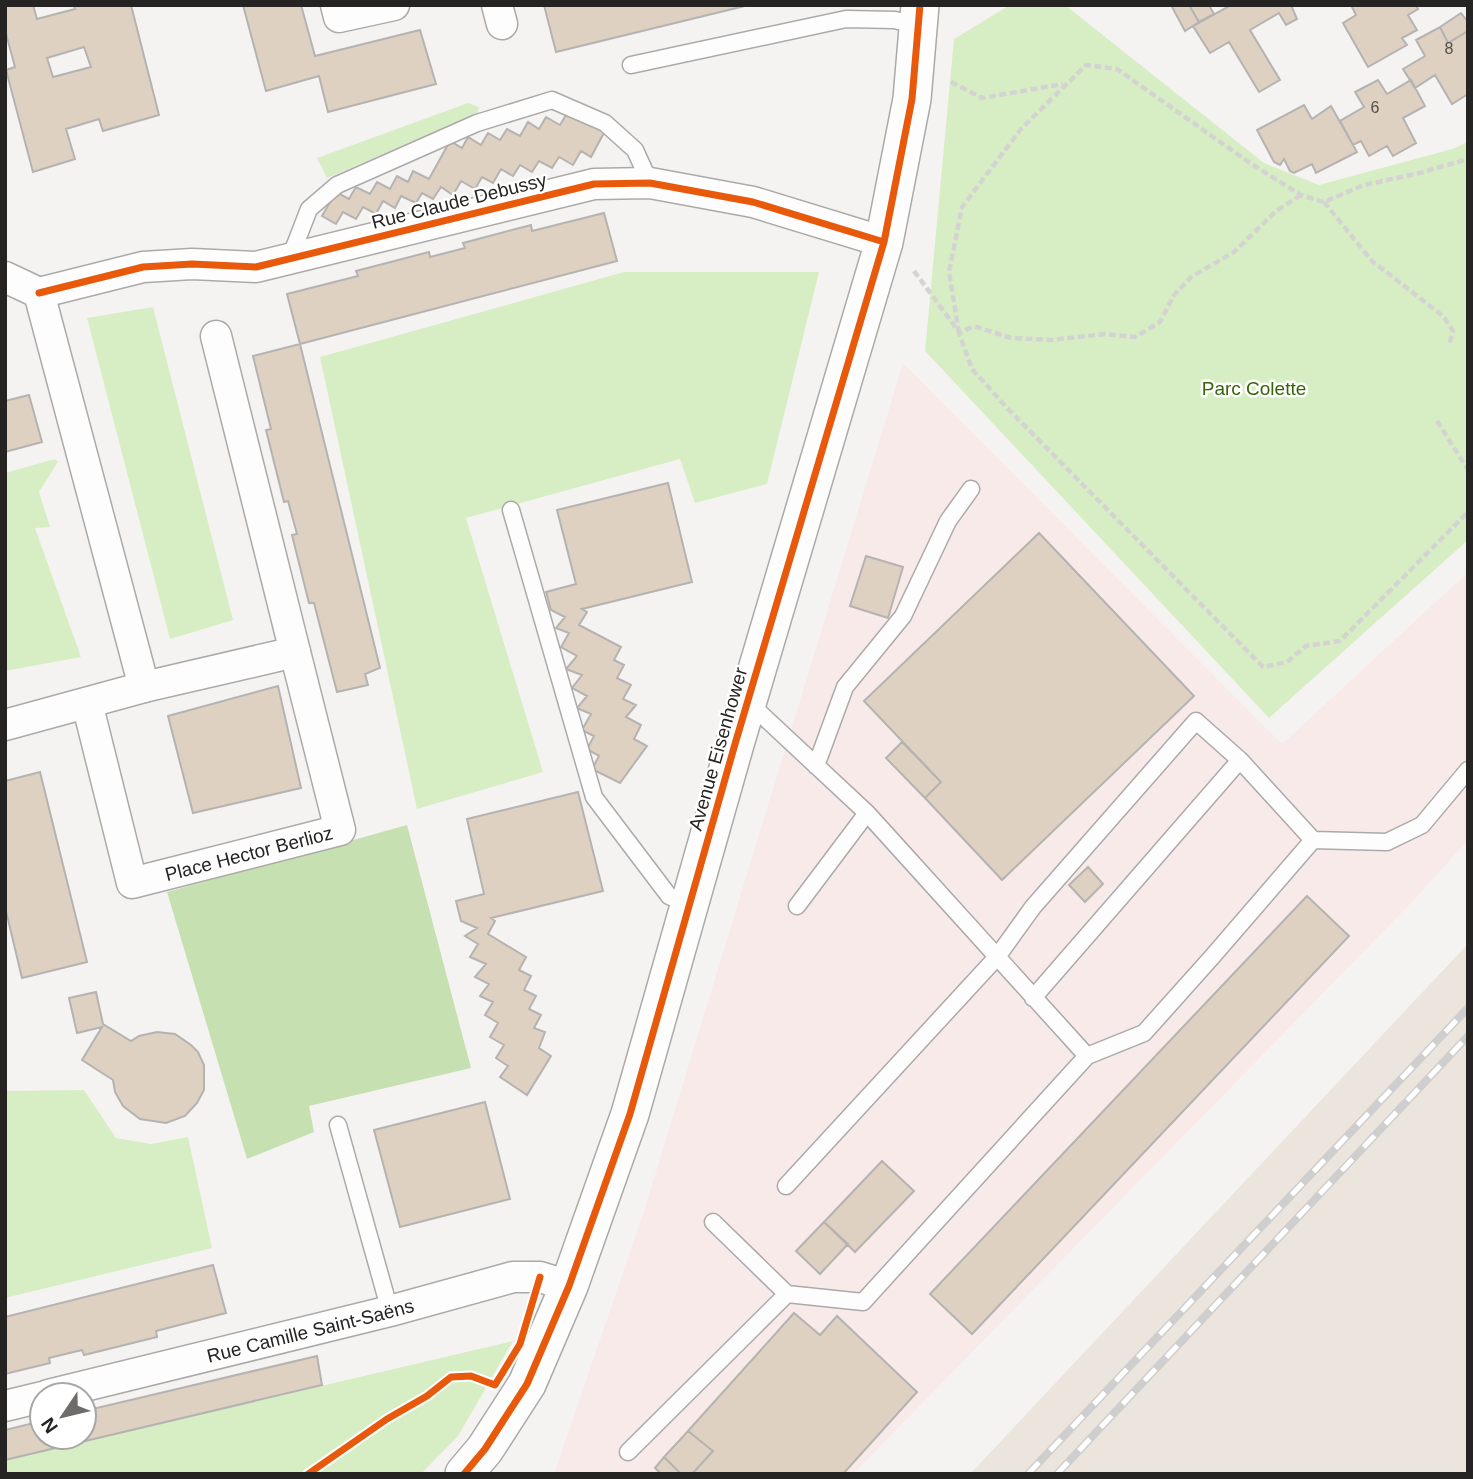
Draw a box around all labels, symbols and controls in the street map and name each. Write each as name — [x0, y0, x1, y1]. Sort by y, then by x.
house number: 8 — [1445, 40, 1454, 57]
house number: 6 — [1371, 99, 1380, 116]
street label: Rue Claude Debussy — [369, 169, 549, 233]
park label: Parc Colette — [1202, 378, 1306, 399]
street label: Avenue Eisenhower — [685, 664, 752, 833]
street label: Place Hector Berlioz — [163, 822, 335, 885]
street label: Rue Camille Saint-Saëns — [205, 1294, 416, 1366]
north arrow — [28, 1381, 98, 1451]
text: N — [37, 1414, 62, 1437]

